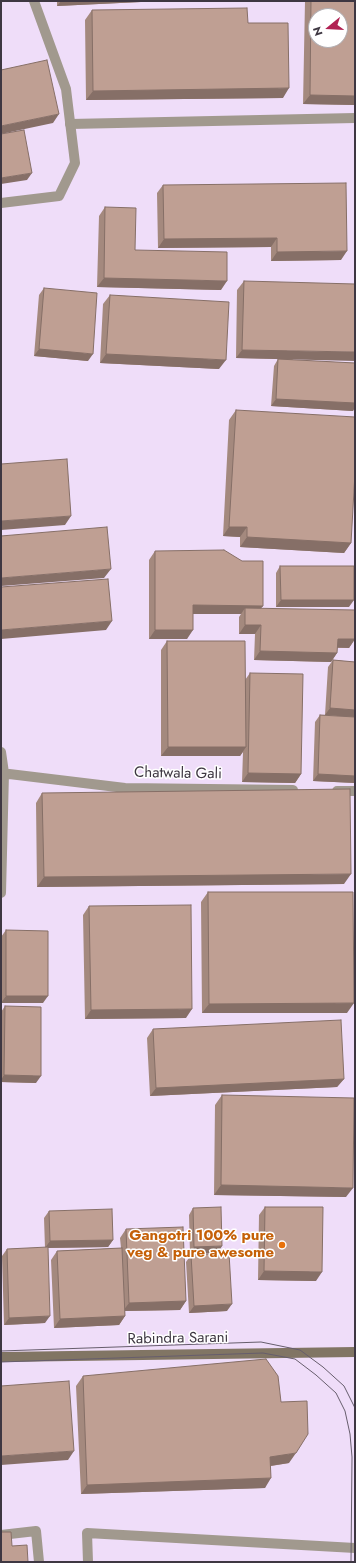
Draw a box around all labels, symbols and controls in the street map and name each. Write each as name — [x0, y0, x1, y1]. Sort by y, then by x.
north arrow — [308, 8, 348, 48]
text: N — [309, 25, 326, 38]
street label: Chatwala Gali — [134, 764, 222, 784]
place label: Gangotri 100% pure veg & pure awesome — [127, 1227, 274, 1262]
marker: Gangotri 100% pure veg & pure awesome — [277, 1240, 287, 1250]
street label: Rabindra Sarani — [127, 1329, 229, 1349]

